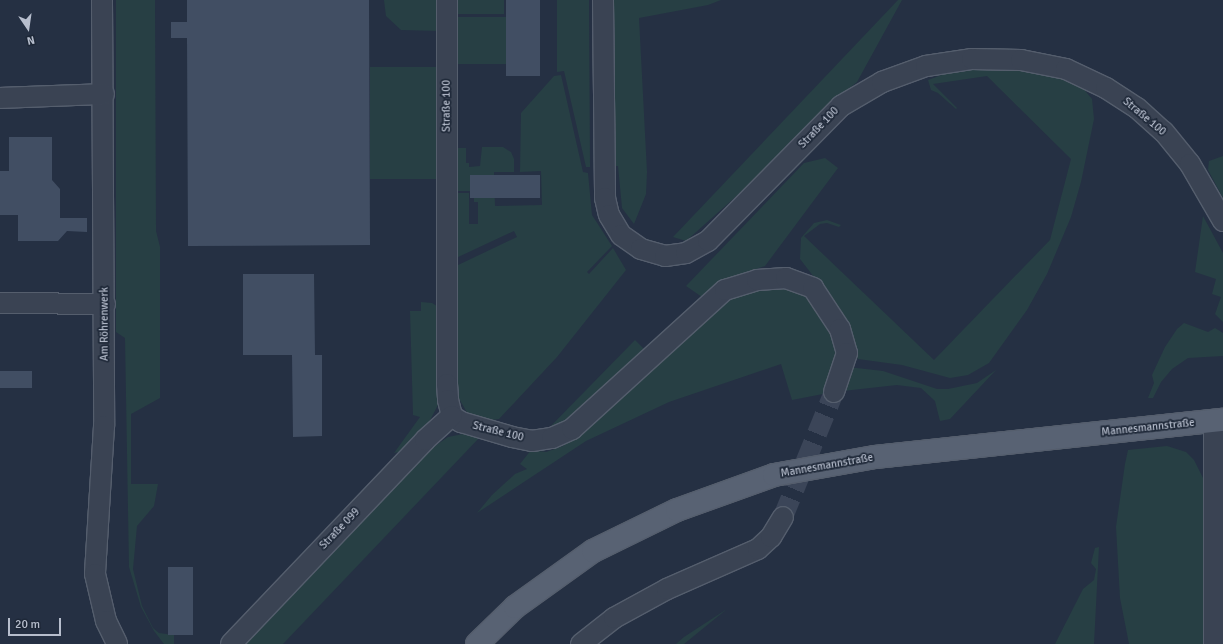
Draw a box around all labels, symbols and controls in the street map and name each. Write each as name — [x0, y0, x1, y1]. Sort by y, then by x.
north arrow — [8, 8, 48, 48]
text: N — [26, 33, 36, 47]
street label: Straße 100 — [440, 80, 454, 132]
street label: Straße 100 — [1120, 95, 1168, 139]
street label: Straße 100 — [796, 105, 842, 151]
street label: Am Röhrenwerk — [98, 287, 112, 361]
street label: Mannesmannstraße — [1101, 417, 1195, 439]
street label: Straße 100 — [471, 419, 525, 445]
street label: Mannesmannstraße — [780, 451, 874, 481]
street label: Straße 099 — [317, 506, 363, 552]
scale bar — [10, 610, 63, 636]
text: 20 m — [15, 617, 40, 632]

